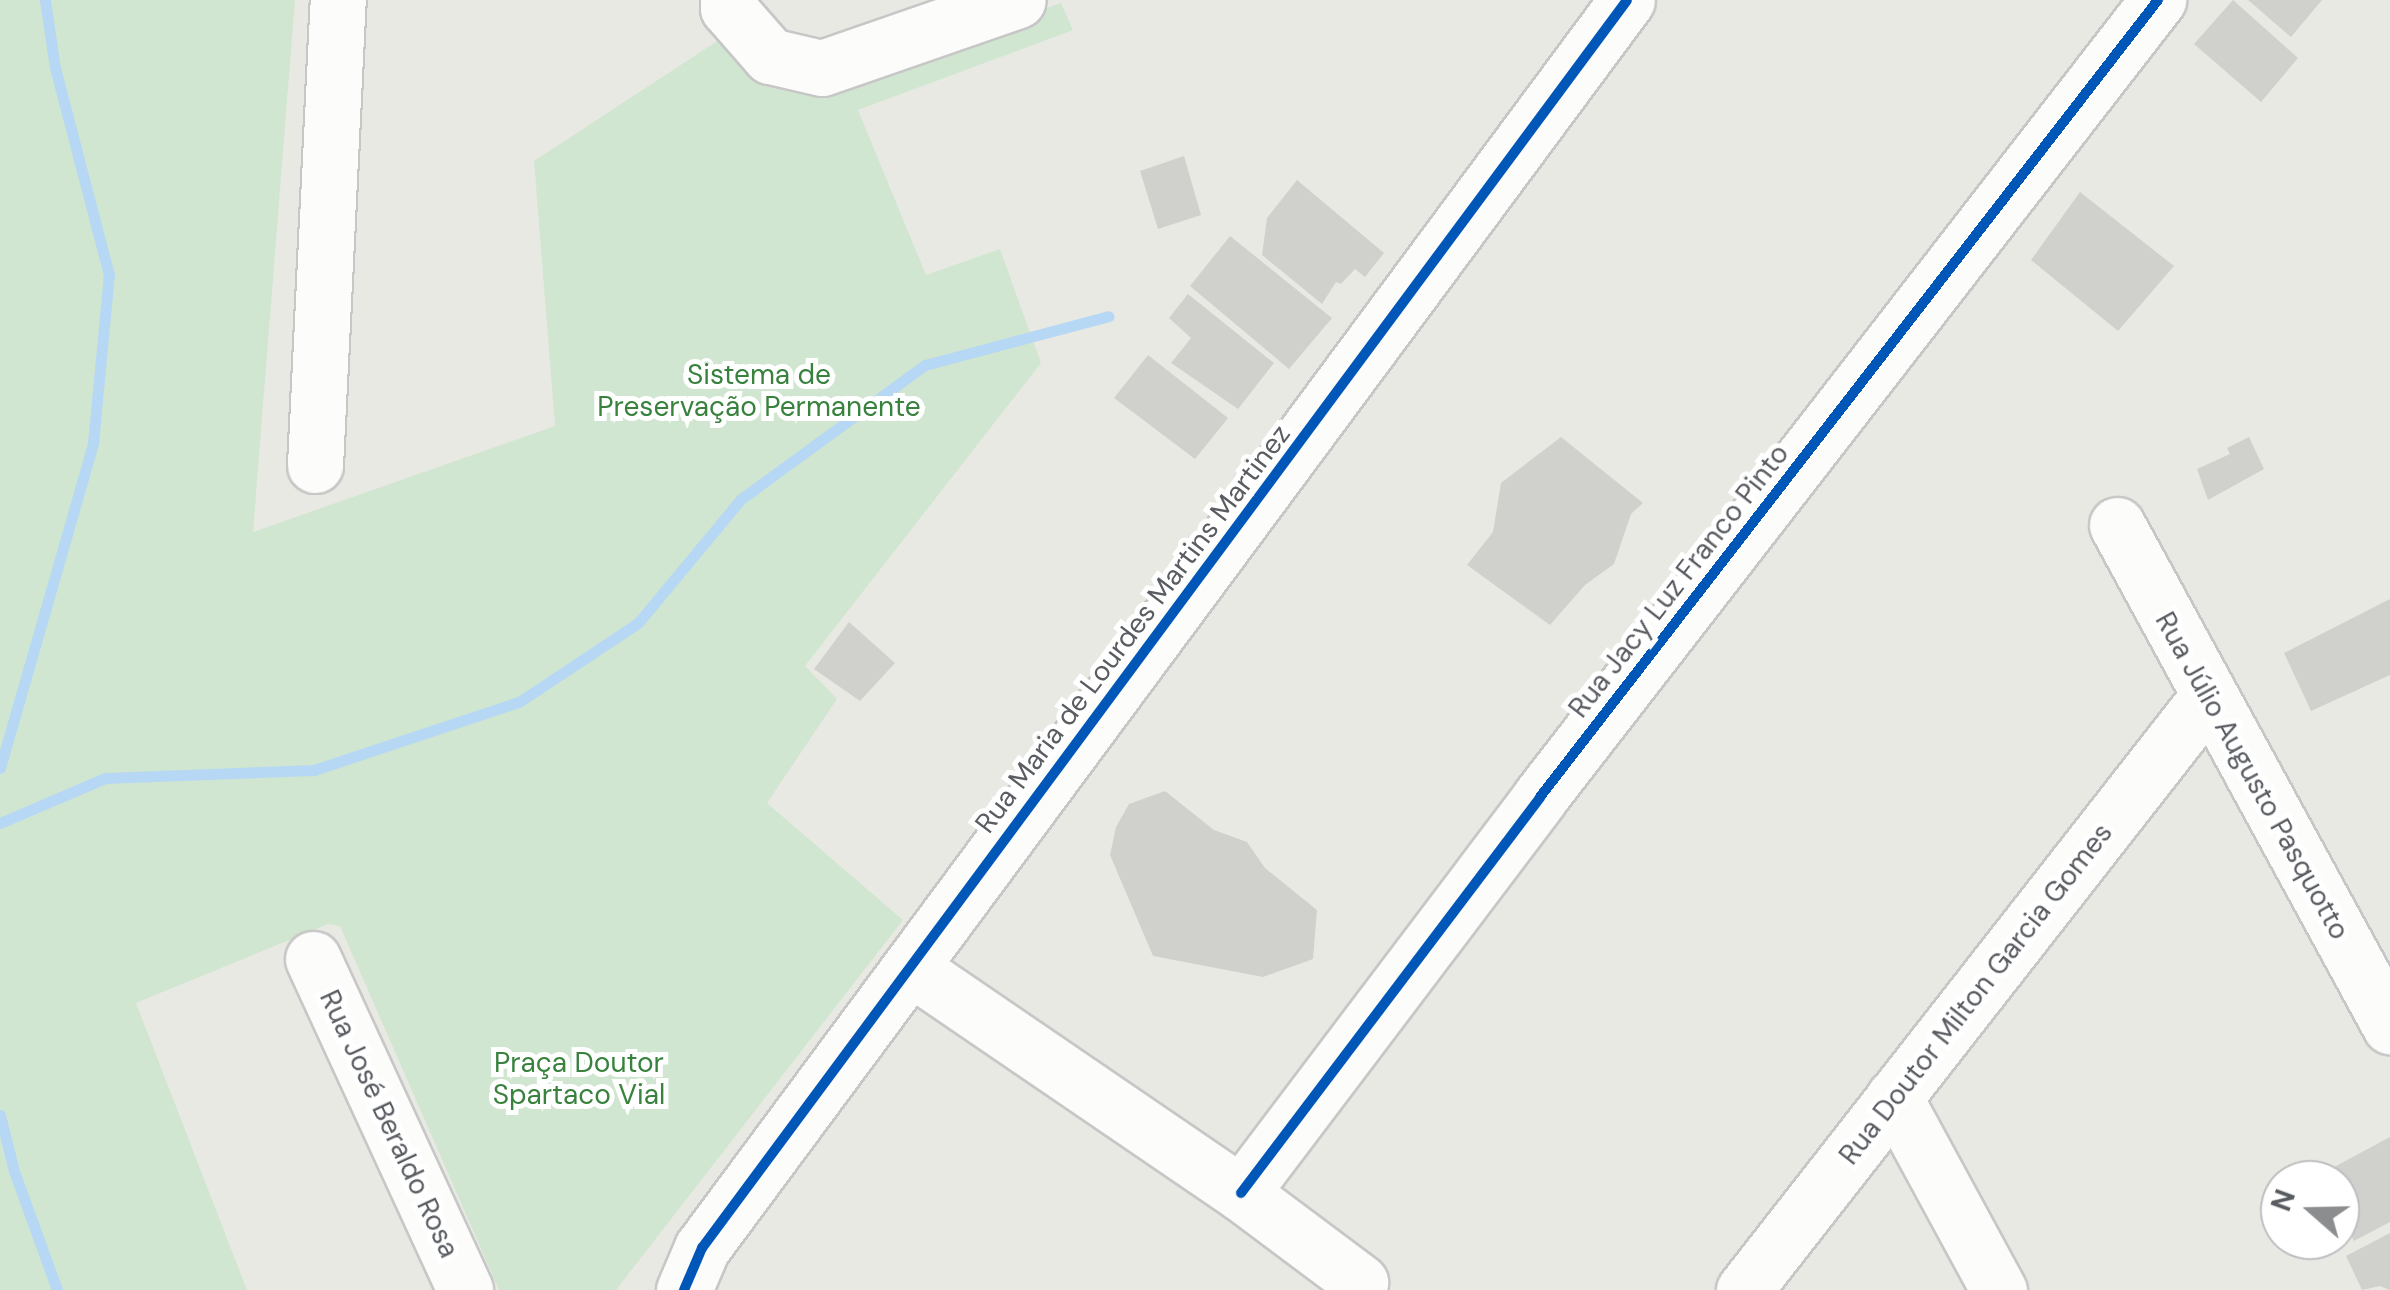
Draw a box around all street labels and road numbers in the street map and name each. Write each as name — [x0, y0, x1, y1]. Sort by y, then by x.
street label: Rua Maria de Lourdes Martins Martinez — [968, 418, 1298, 840]
street label: Rua Jacy Luz Franco Pinto — [1562, 438, 1796, 724]
street label: Rua Júlio Augusto Pasquotto — [2148, 606, 2356, 946]
street label: Rua Doutor Milton Garcia Gomes — [1832, 817, 2120, 1171]
street label: Rua José Beraldo Rosa — [312, 985, 466, 1263]

